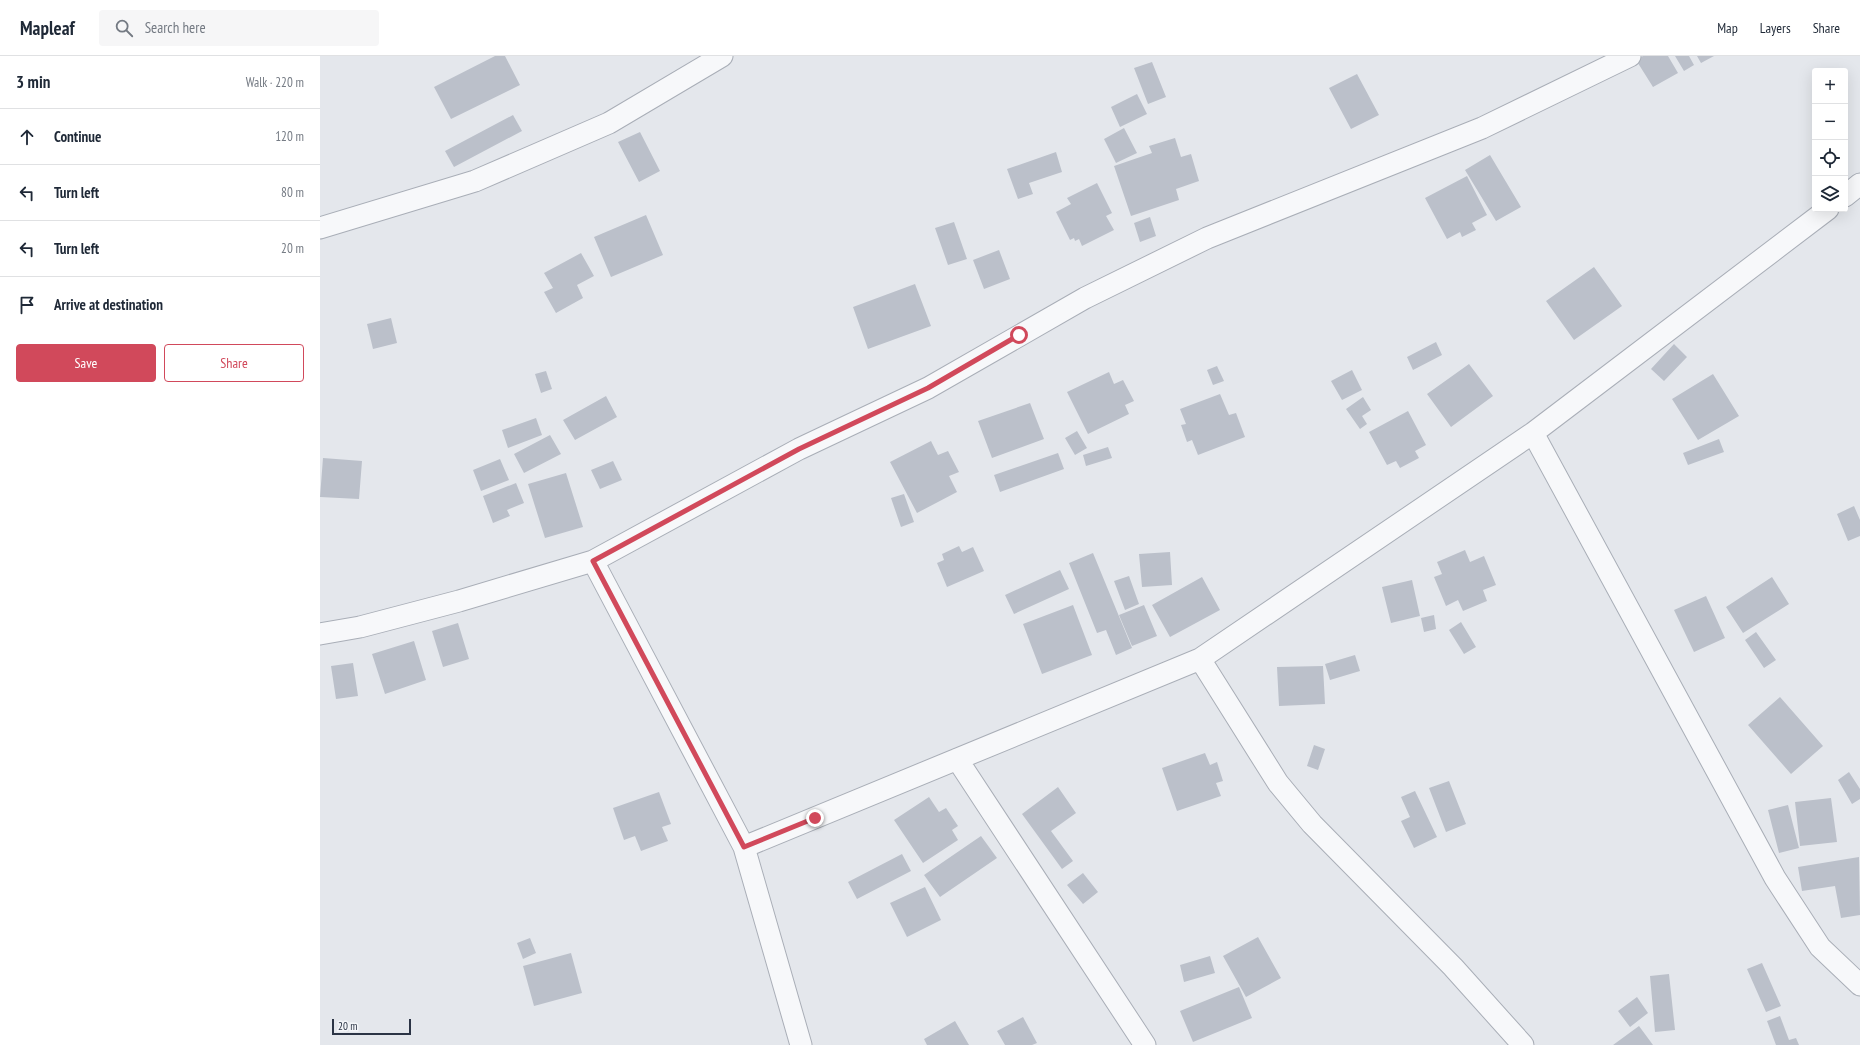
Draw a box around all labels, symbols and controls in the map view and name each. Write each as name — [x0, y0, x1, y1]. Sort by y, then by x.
search box — [99, 10, 379, 46]
text: Mapleaf — [20, 16, 75, 40]
icon: search — [113, 17, 135, 39]
text: Search here — [145, 18, 206, 37]
text: Map — [1717, 19, 1738, 37]
text: Layers — [1760, 19, 1791, 37]
text: Share — [1813, 19, 1840, 37]
map controls — [1812, 68, 1848, 212]
button: + — [1812, 68, 1848, 104]
text: 3 min — [16, 71, 50, 93]
text: Walk · 220 m — [246, 74, 304, 91]
button: − — [1812, 104, 1848, 140]
icon: ahead — [16, 126, 38, 148]
text: Continue — [54, 127, 101, 146]
text: 120 m — [275, 128, 304, 145]
button: locate — [1812, 140, 1848, 176]
button: layers — [1812, 176, 1848, 212]
icon: left — [16, 182, 38, 204]
text: Turn left — [54, 183, 99, 202]
text: 80 m — [281, 184, 304, 201]
icon: left — [16, 238, 38, 260]
text: Turn left — [54, 239, 99, 258]
text: 20 m — [281, 240, 304, 257]
icon: arrive — [16, 294, 38, 316]
text: Arrive at destination — [54, 295, 163, 314]
route start — [1010, 326, 1028, 344]
button: Save — [16, 344, 156, 382]
button: Share — [164, 344, 304, 382]
route end — [806, 809, 824, 827]
scale bar — [332, 1017, 411, 1036]
text: 20 m — [338, 1019, 357, 1033]

